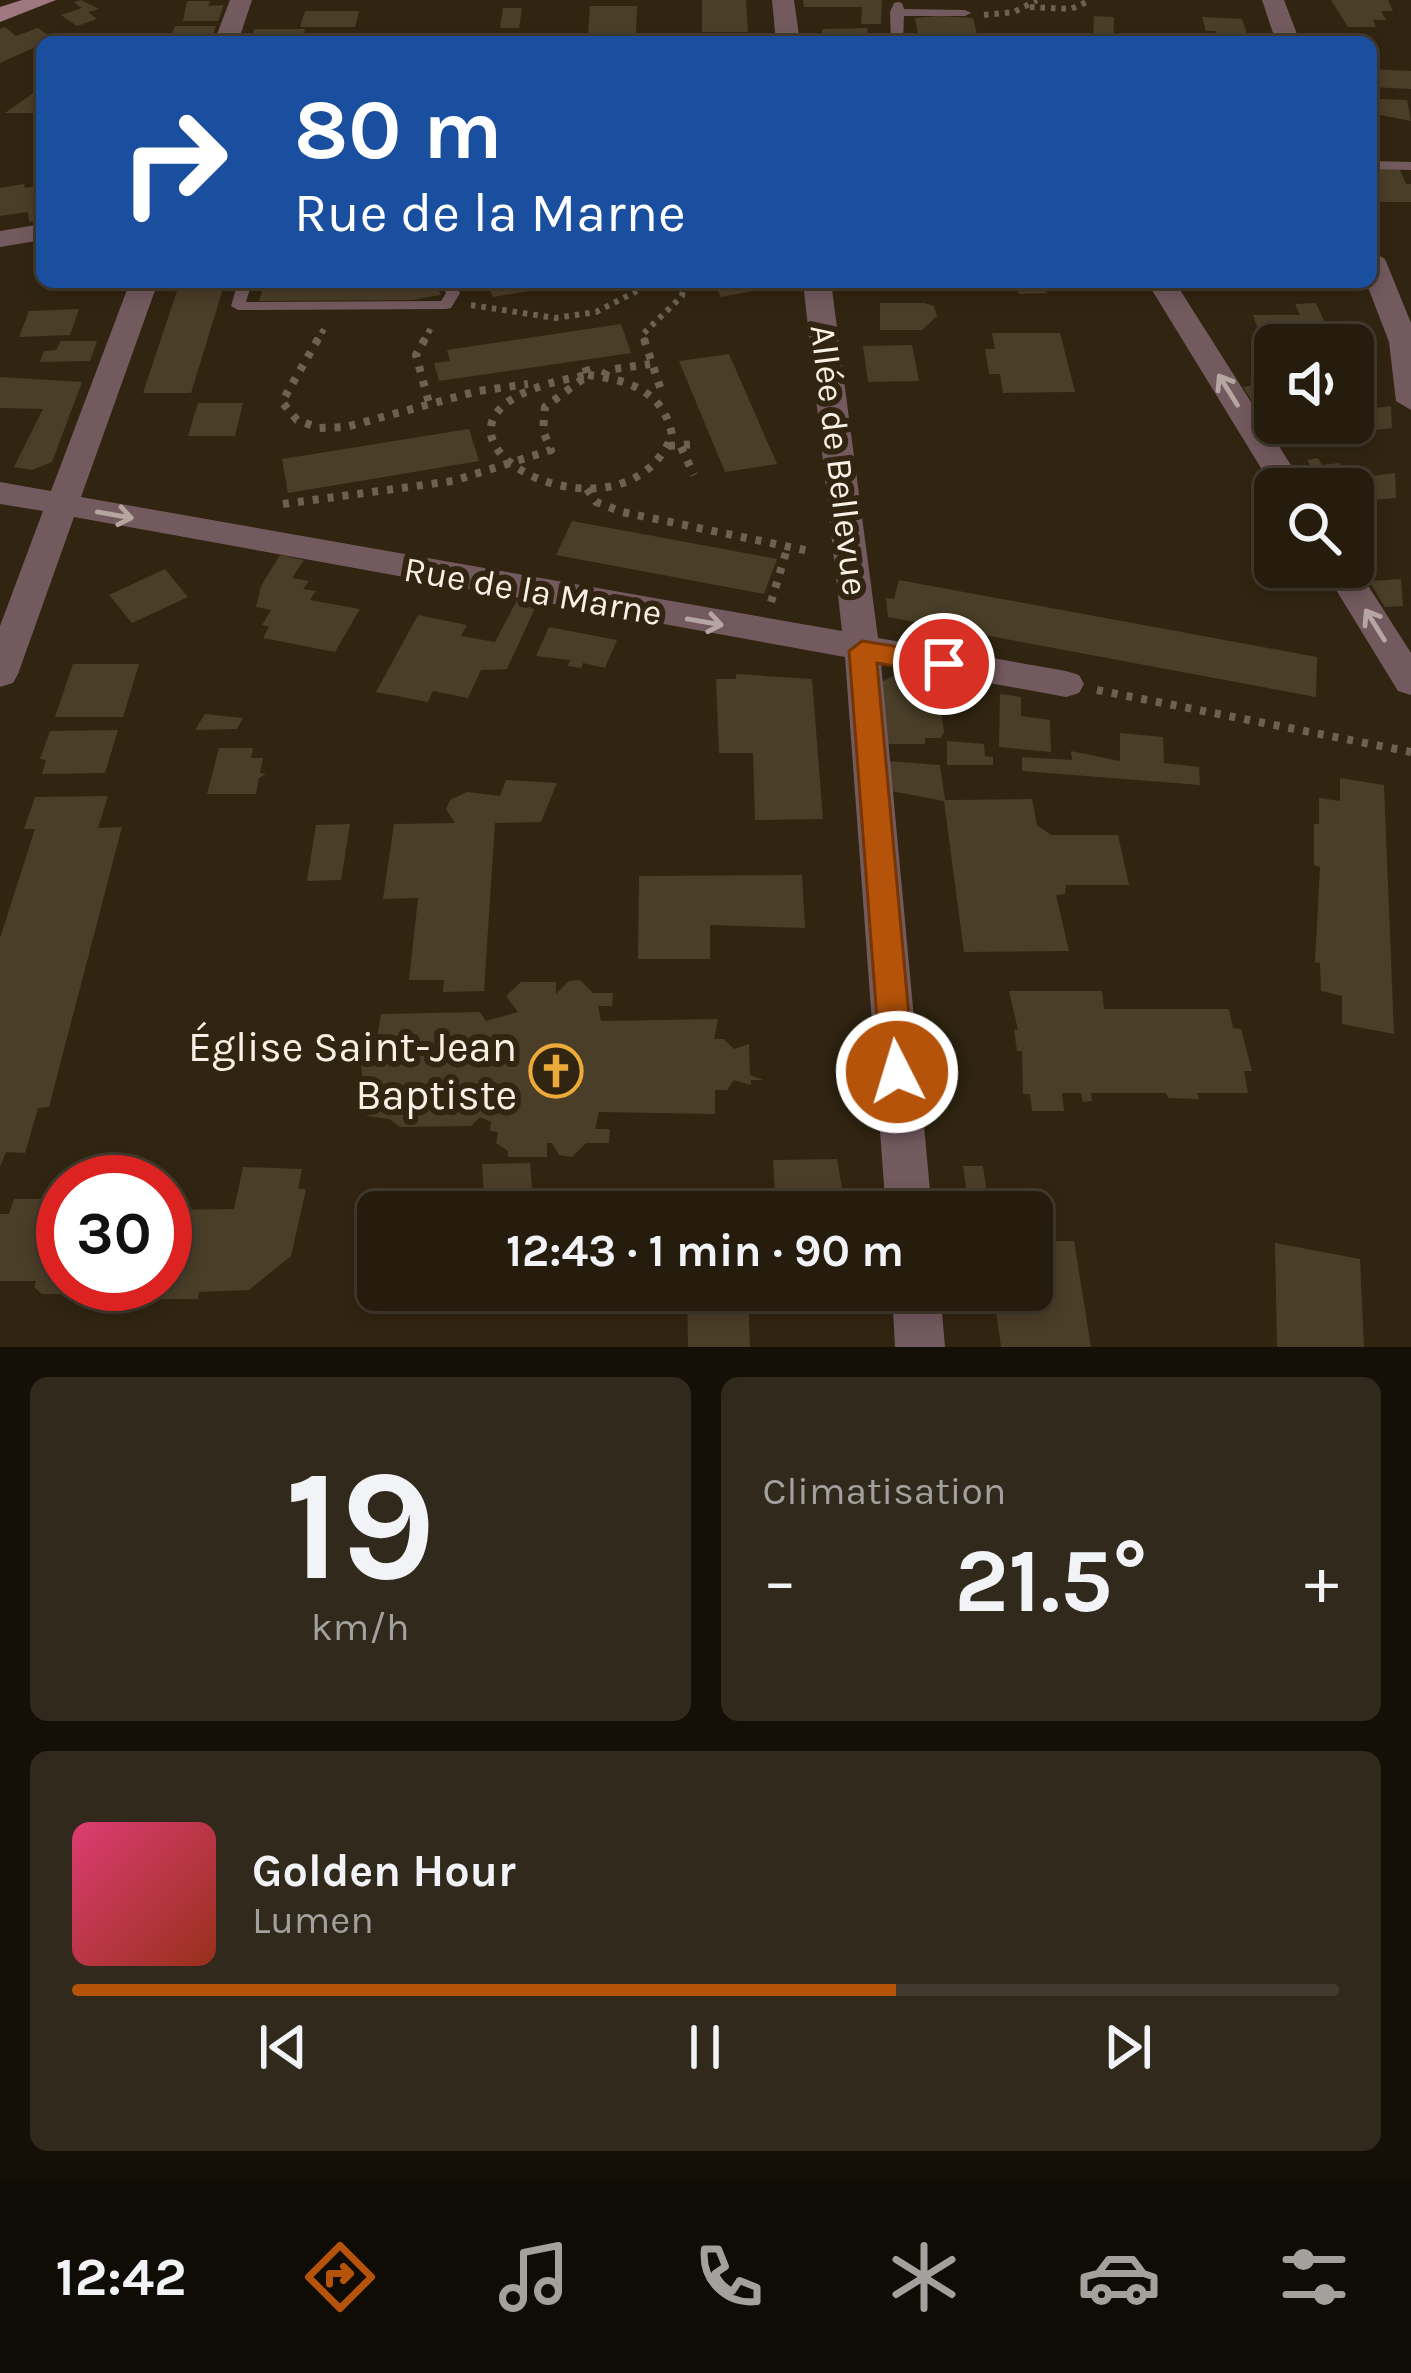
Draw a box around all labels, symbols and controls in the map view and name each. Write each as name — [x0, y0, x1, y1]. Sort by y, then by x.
text: 80 m — [294, 81, 502, 179]
icon: right — [96, 84, 252, 240]
text: Rue de la Marne — [294, 181, 686, 245]
street label: Allée de Bellevue — [802, 322, 876, 598]
map controls — [1254, 324, 1374, 588]
button: sound — [1254, 324, 1374, 444]
one-way arrow — [1216, 374, 1240, 408]
button: search — [1254, 468, 1374, 588]
one-way arrow — [95, 505, 134, 528]
street label: Rue de la Marne — [401, 548, 665, 634]
one-way arrow — [1363, 609, 1387, 643]
one-way arrow — [685, 612, 724, 635]
pin — [893, 613, 995, 715]
icon: arrive — [911, 631, 977, 697]
position arrow — [834, 1009, 960, 1135]
place label: Église Saint-Jean Baptiste — [188, 1021, 517, 1120]
church icon: Église Saint-Jean Baptiste — [528, 1043, 584, 1099]
speed limit sign: 30 — [36, 1155, 192, 1311]
text: 12:43 · 1 min · 90 m — [506, 1225, 904, 1277]
text: 19 — [285, 1435, 436, 1617]
text: Climatisation — [763, 1468, 1006, 1514]
text: 21.5° — [954, 1528, 1147, 1634]
text: − — [763, 1542, 797, 1620]
text: + — [1304, 1542, 1339, 1620]
text: km/h — [311, 1604, 410, 1650]
text: Golden Hour — [252, 1845, 516, 1897]
text: Lumen — [252, 1897, 374, 1943]
icon: previous — [250, 2014, 316, 2080]
icon: pause — [672, 2014, 738, 2080]
icon: next — [1095, 2014, 1161, 2080]
icon: directions — [298, 2235, 382, 2319]
icon: music — [492, 2235, 576, 2319]
icon: phone — [687, 2235, 771, 2319]
icon: climate — [882, 2235, 966, 2319]
icon: car — [1077, 2235, 1161, 2319]
icon: filters — [1272, 2235, 1356, 2319]
text: 12:42 — [55, 2245, 187, 2309]

